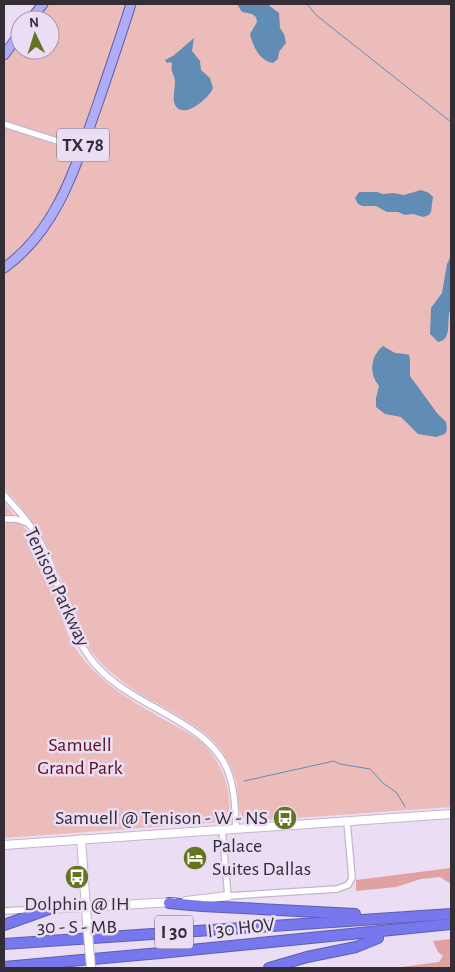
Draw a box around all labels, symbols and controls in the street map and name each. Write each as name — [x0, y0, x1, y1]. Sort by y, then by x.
north arrow — [10, 10, 60, 60]
text: N — [29, 16, 40, 30]
road number: TX 78 — [57, 128, 109, 162]
street label: Tenison Parkway — [21, 524, 93, 650]
park label: Samuell Grand Park — [37, 735, 123, 778]
bus stop icon: Samuell @ Tenison - W - NS — [272, 805, 298, 831]
place label: Samuell @ Tenison - W - NS — [55, 808, 268, 828]
place label: Palace Suites Dallas — [212, 836, 311, 879]
hotel icon: Palace Suites Dallas — [182, 845, 208, 871]
bus stop icon: Dolphin @ IH 30 - S - MB — [64, 864, 90, 890]
place label: Dolphin @ IH 30 - S - MB — [24, 894, 130, 937]
street label: I 30 HOV — [206, 914, 276, 941]
road number: I 30 — [155, 916, 193, 949]

